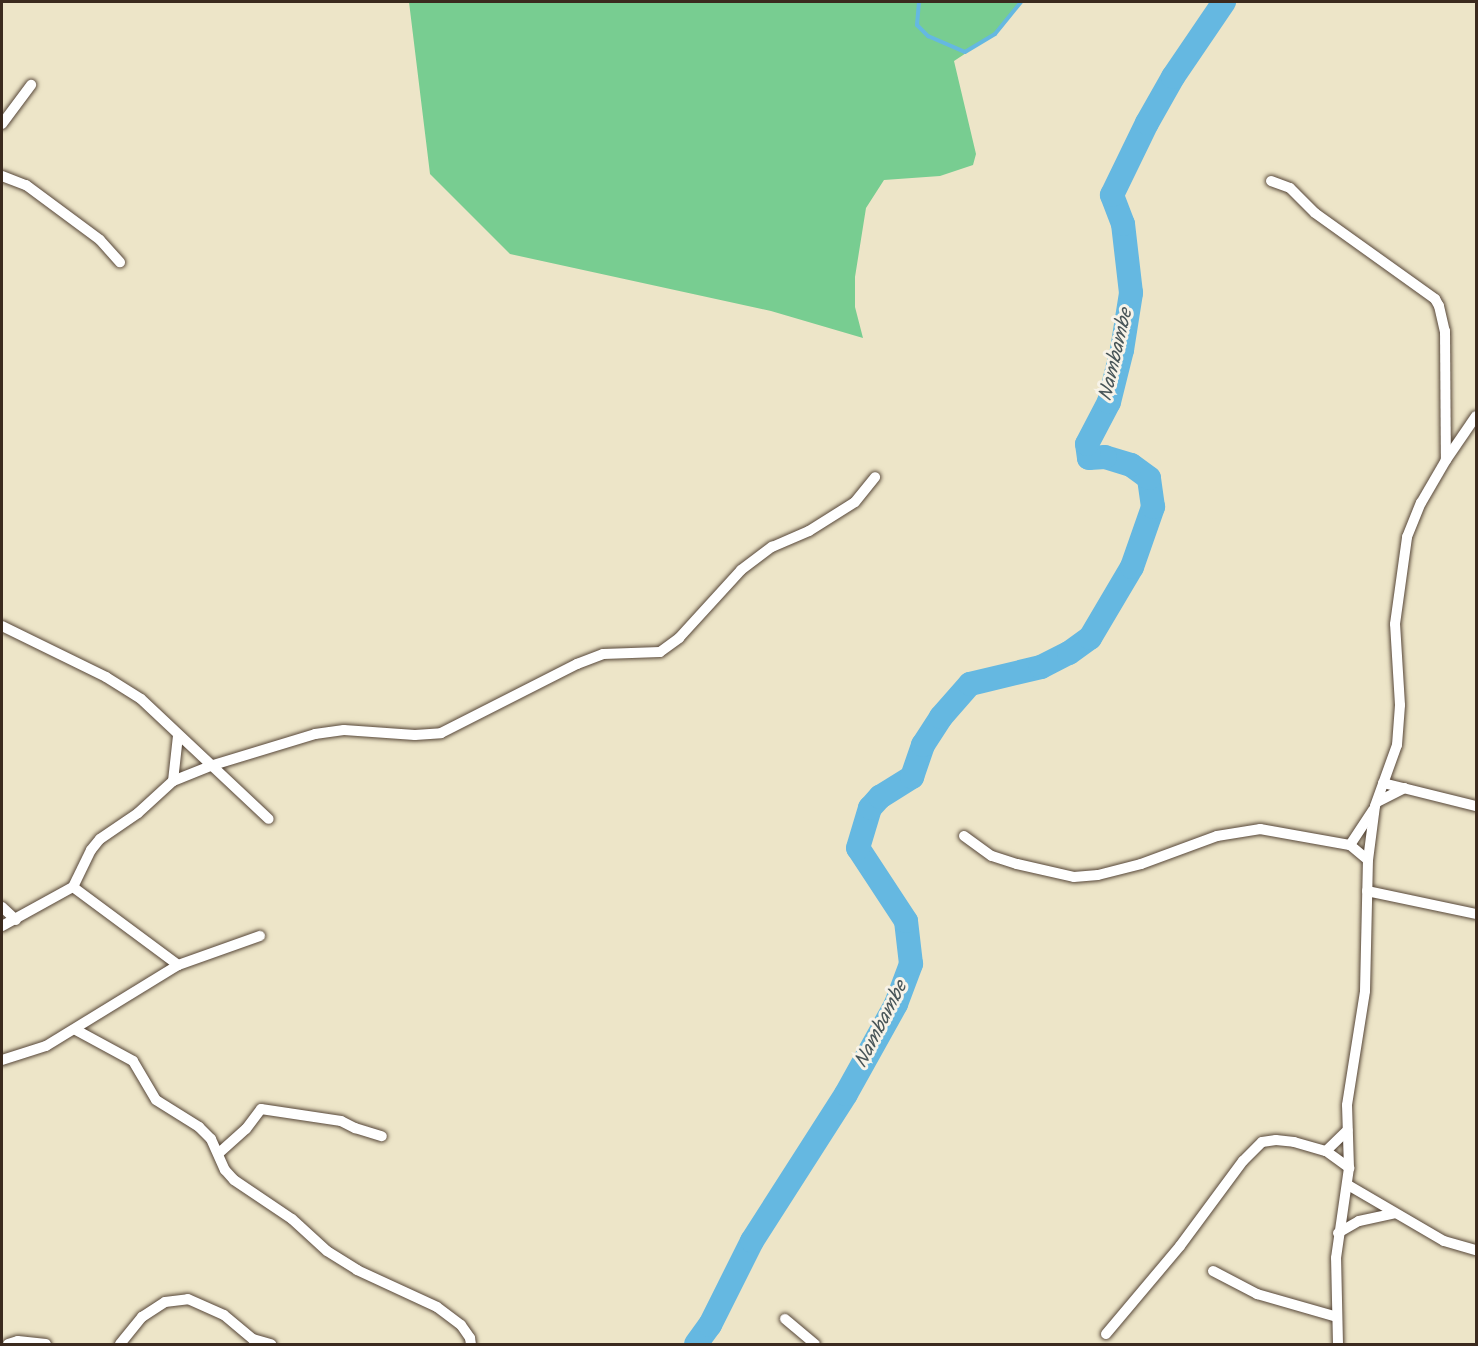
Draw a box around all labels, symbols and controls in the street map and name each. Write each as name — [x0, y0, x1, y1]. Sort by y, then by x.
water label: Nambambe — [1095, 306, 1139, 404]
water label: Nambambe — [850, 978, 914, 1072]

